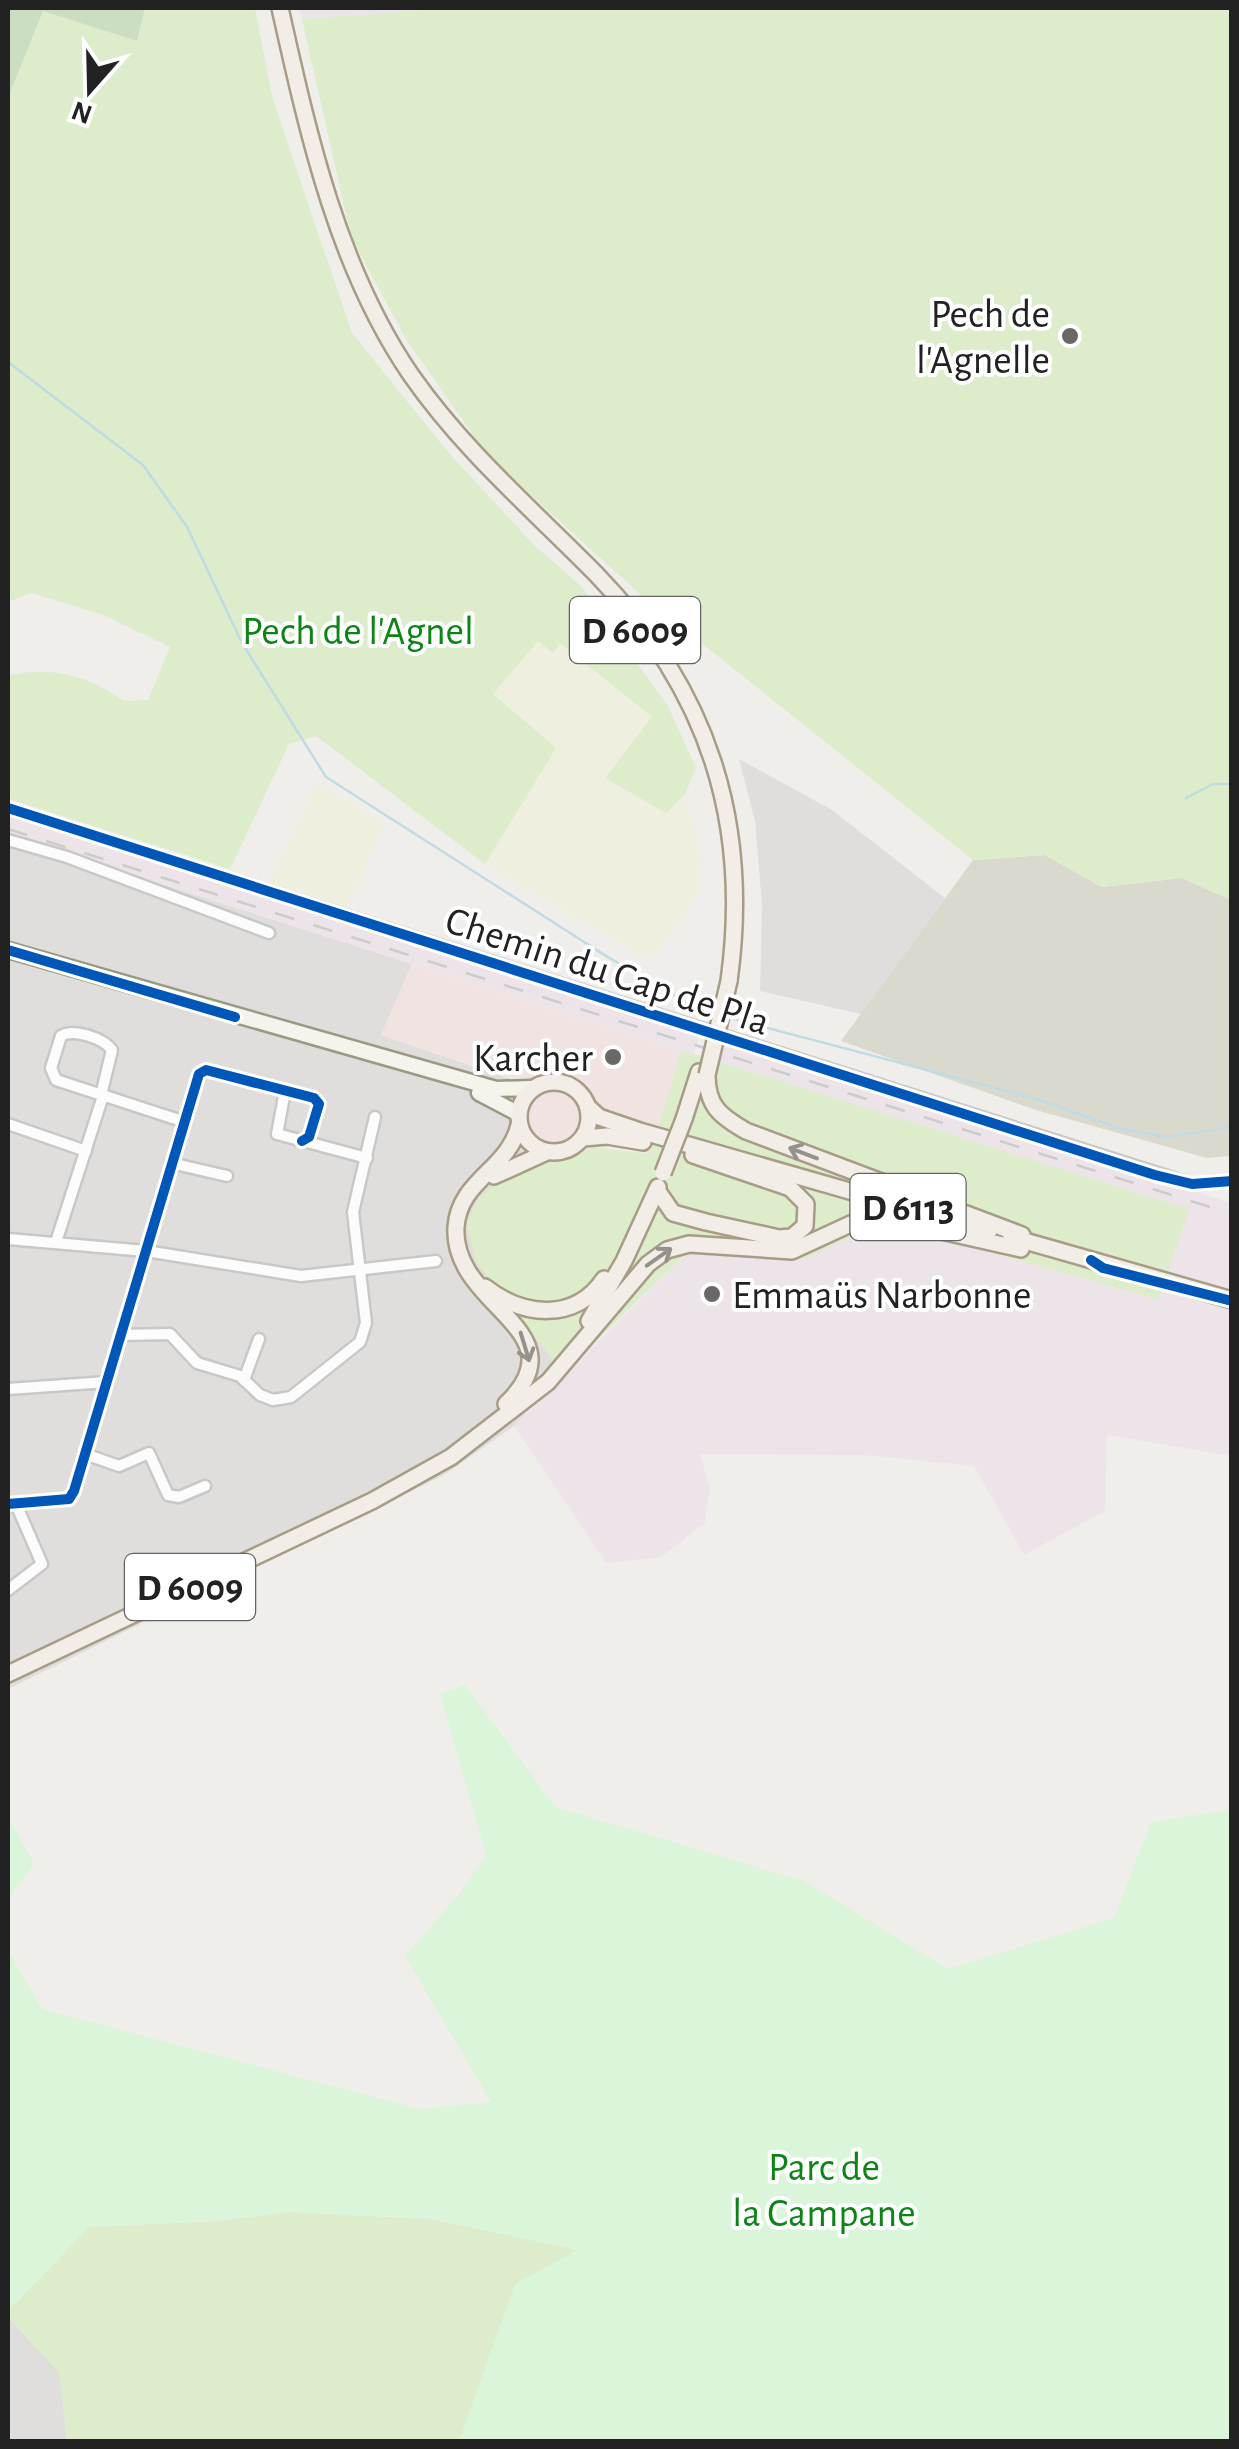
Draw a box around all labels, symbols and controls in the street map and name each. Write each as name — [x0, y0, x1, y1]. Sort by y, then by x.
north arrow — [40, 40, 140, 140]
text: N — [68, 95, 96, 128]
place label: Pech de l'Agnelle — [916, 295, 1050, 381]
marker: Pech de l'Agnelle — [1059, 325, 1081, 347]
road number: D 6009 — [570, 597, 700, 663]
park label: Pech de l'Agnel — [242, 612, 474, 652]
street label: Chemin du Cap de Pla — [441, 901, 774, 1043]
place label: Karcher — [473, 1039, 593, 1079]
marker: Karcher — [602, 1046, 624, 1068]
one-way arrow — [788, 1142, 819, 1160]
road number: D 6113 — [850, 1174, 966, 1240]
one-way arrow — [645, 1247, 673, 1268]
place label: Emmaüs Narbonne — [732, 1276, 1031, 1316]
marker: Emmaüs Narbonne — [701, 1283, 723, 1305]
one-way arrow — [517, 1330, 535, 1362]
road number: D 6009 — [125, 1554, 255, 1620]
park label: Parc de la Campane — [732, 2148, 916, 2234]

